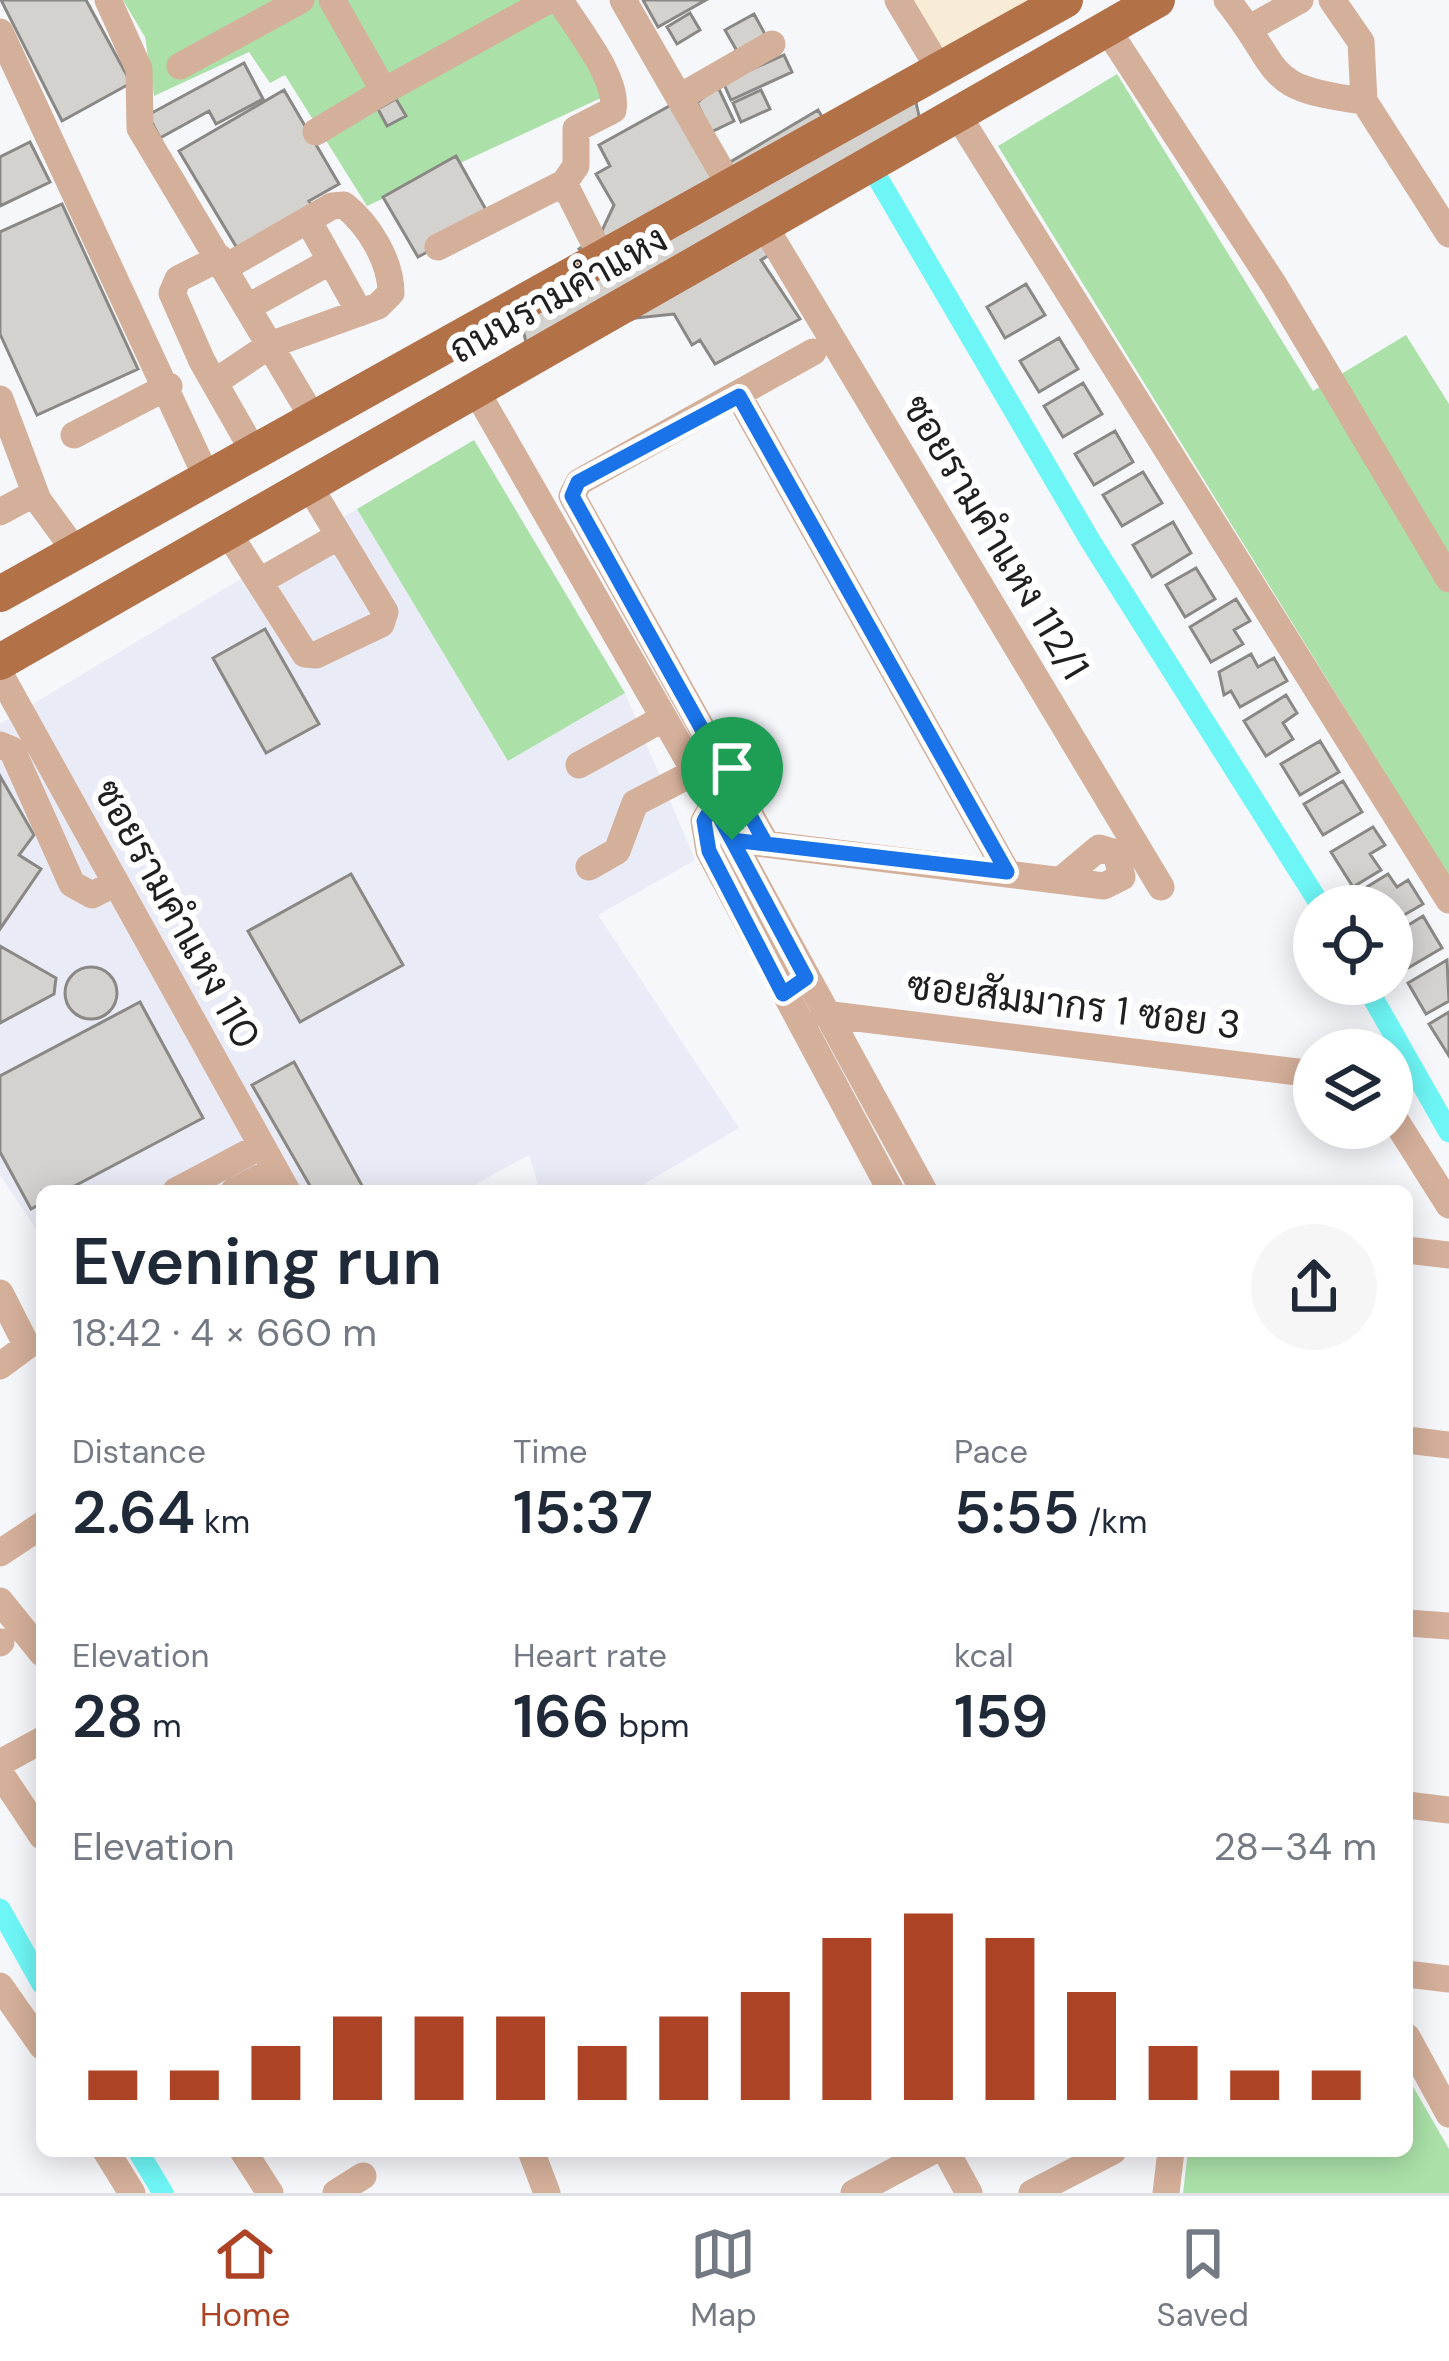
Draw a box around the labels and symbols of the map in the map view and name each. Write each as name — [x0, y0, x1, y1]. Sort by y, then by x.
street label: ถนนรามคำแหง — [440, 213, 676, 375]
street label: ซอยรามคำแหง 112/1 — [891, 385, 1101, 689]
pin — [681, 717, 783, 840]
street label: ซอยรามคำแหง 110 — [82, 770, 272, 1058]
street label: ซอยสัมมากร 1 ซอย 3 — [904, 959, 1244, 1051]

